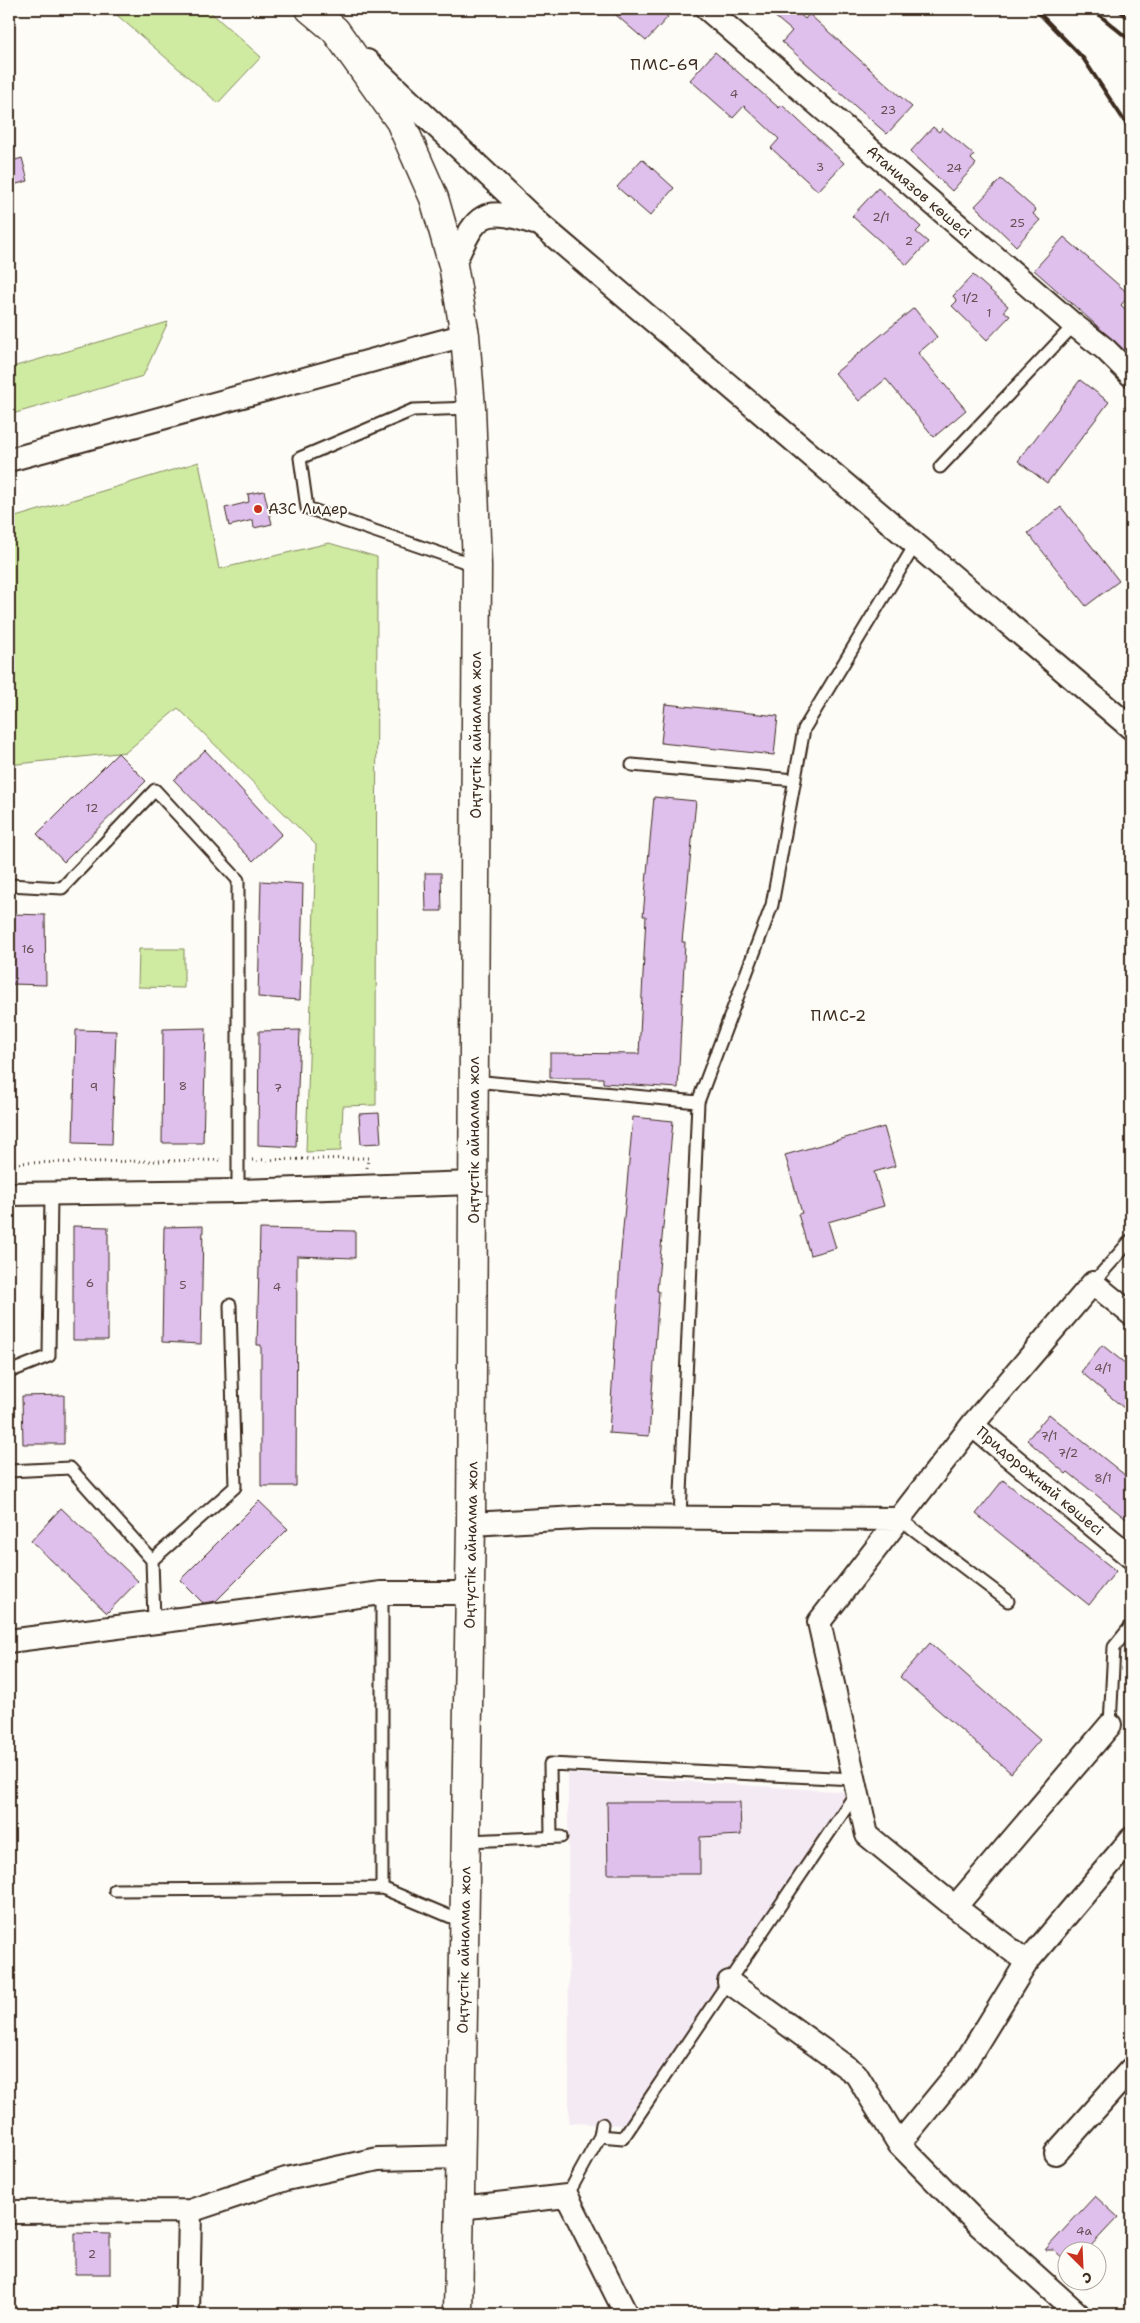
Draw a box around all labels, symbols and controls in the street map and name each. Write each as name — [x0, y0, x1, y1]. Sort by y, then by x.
district label: ПМС-69 — [630, 54, 700, 75]
house number: 4 — [730, 86, 738, 102]
house number: 23 — [880, 102, 896, 118]
street label: Атаниязов көшесі — [862, 141, 976, 243]
house number: 3 — [816, 159, 824, 175]
house number: 24 — [946, 160, 962, 176]
house number: 2/1 — [872, 209, 890, 225]
house number: 25 — [1009, 215, 1025, 231]
house number: 2 — [905, 233, 913, 249]
house number: 1/2 — [961, 290, 979, 306]
house number: 1 — [986, 305, 992, 321]
place label: АЗС Лидер — [268, 499, 348, 519]
marker: АЗС Лидер — [252, 503, 264, 515]
street label: Оңтүстік айналма жол — [466, 651, 486, 819]
house number: 12 — [86, 800, 98, 816]
house number: 16 — [21, 941, 35, 957]
district label: ПМС-2 — [811, 1005, 867, 1026]
street label: Оңтүстік айналма жол — [464, 1056, 484, 1224]
house number: 8 — [179, 1078, 187, 1094]
house number: 9 — [90, 1079, 98, 1095]
house number: 7 — [274, 1080, 282, 1096]
house number: 6 — [86, 1275, 94, 1291]
house number: 5 — [179, 1277, 187, 1293]
house number: 4 — [273, 1279, 281, 1295]
house number: 4/1 — [1094, 1360, 1112, 1376]
street label: Придорожный көшесі — [972, 1422, 1108, 1540]
house number: 7/1 — [1040, 1428, 1058, 1444]
house number: 7/2 — [1058, 1445, 1078, 1461]
street label: Оңтүстік айналма жол — [460, 1460, 482, 1629]
house number: 8/1 — [1094, 1470, 1112, 1486]
street label: Оңтүстік айналма жол — [453, 1865, 475, 2034]
house number: 4а — [1076, 2223, 1092, 2239]
north arrow — [1058, 2240, 1108, 2290]
house number: 2 — [88, 2246, 96, 2262]
text: С — [1080, 2268, 1095, 2288]

